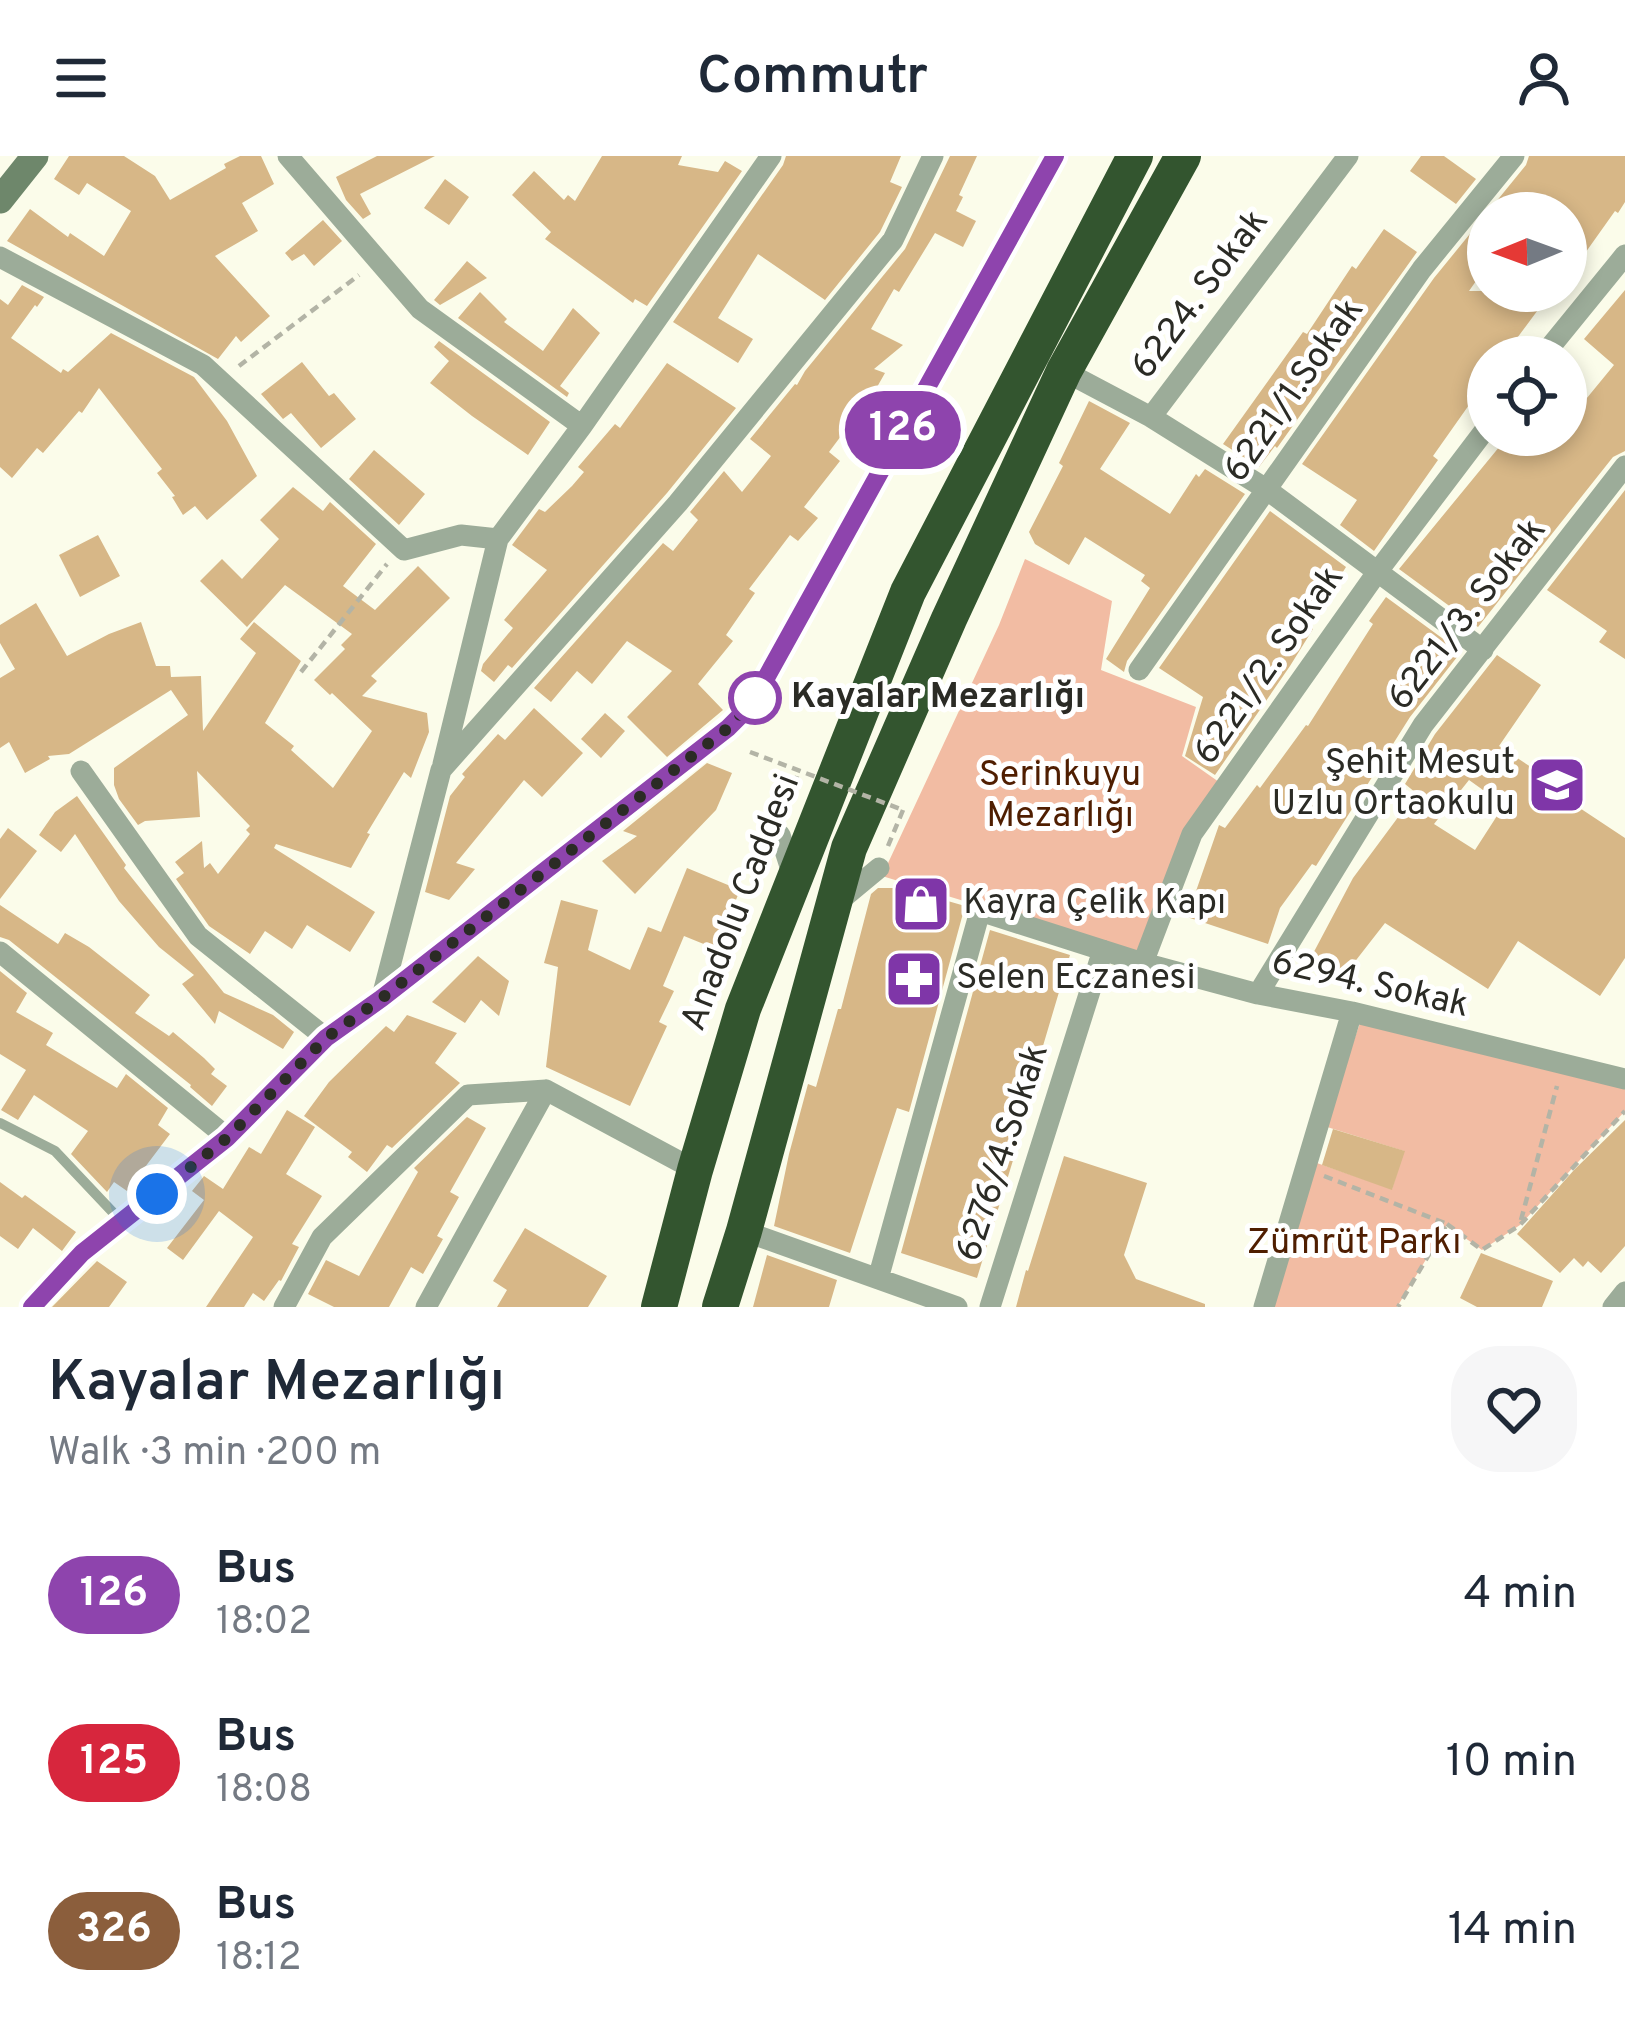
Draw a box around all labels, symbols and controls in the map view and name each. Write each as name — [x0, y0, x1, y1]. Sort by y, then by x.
text: Commutr — [697, 44, 928, 113]
icon: menu — [48, 45, 114, 111]
icon: person — [1511, 45, 1577, 111]
north arrow — [1467, 192, 1587, 312]
map controls — [1467, 192, 1587, 456]
street label: 6224. Sokak — [1122, 201, 1280, 389]
street label: 6221/1.Sokak — [1215, 290, 1375, 492]
button: locate — [1467, 336, 1587, 456]
line badge: 126 — [834, 391, 972, 469]
text: 126 — [869, 403, 937, 456]
street label: 6221/3. Sokak — [1378, 509, 1558, 721]
street label: 6221/2. Sokak — [1184, 558, 1356, 774]
marker: Kayalar Mezarlığı — [730, 673, 780, 723]
place label: Kayalar Mezarlığı — [791, 675, 1085, 721]
place label: Şehit Mesut Uzlu Ortaokulu — [1272, 741, 1515, 828]
park label: Serinkuyu Mezarlığı — [979, 753, 1141, 840]
school or university icon: Şehit Mesut Uzlu Ortaokulu — [1526, 754, 1588, 816]
street label: Anadolu Caddesi — [672, 768, 812, 1038]
shop icon: Kayra Çelik Kapı — [890, 873, 952, 935]
place label: Kayra Çelik Kapı — [963, 881, 1226, 927]
street label: 6294. Sokak — [1267, 940, 1473, 1030]
pharmacy icon: Selen Eczanesi — [883, 948, 945, 1010]
place label: Selen Eczanesi — [956, 956, 1196, 1002]
street label: 6276/4.Sokak — [947, 1038, 1061, 1268]
your location — [127, 1164, 187, 1224]
park label: Zümrüt Parkı — [1247, 1221, 1461, 1267]
button: heart — [1451, 1346, 1577, 1472]
text: Kayalar Mezarlığı — [48, 1349, 505, 1421]
text: Walk · 3 min · 200 m — [48, 1430, 381, 1479]
text: Bus — [216, 1542, 296, 1599]
text: 4 min — [1464, 1567, 1577, 1624]
text: 126 — [80, 1568, 148, 1621]
text: 18:02 — [216, 1599, 312, 1648]
text: Bus — [216, 1710, 296, 1767]
text: 10 min — [1446, 1735, 1577, 1792]
text: 125 — [80, 1736, 148, 1789]
text: 18:08 — [216, 1767, 312, 1816]
text: Bus — [216, 1878, 296, 1935]
text: 14 min — [1448, 1903, 1577, 1960]
text: 326 — [76, 1904, 152, 1957]
text: 18:12 — [216, 1935, 302, 1984]

